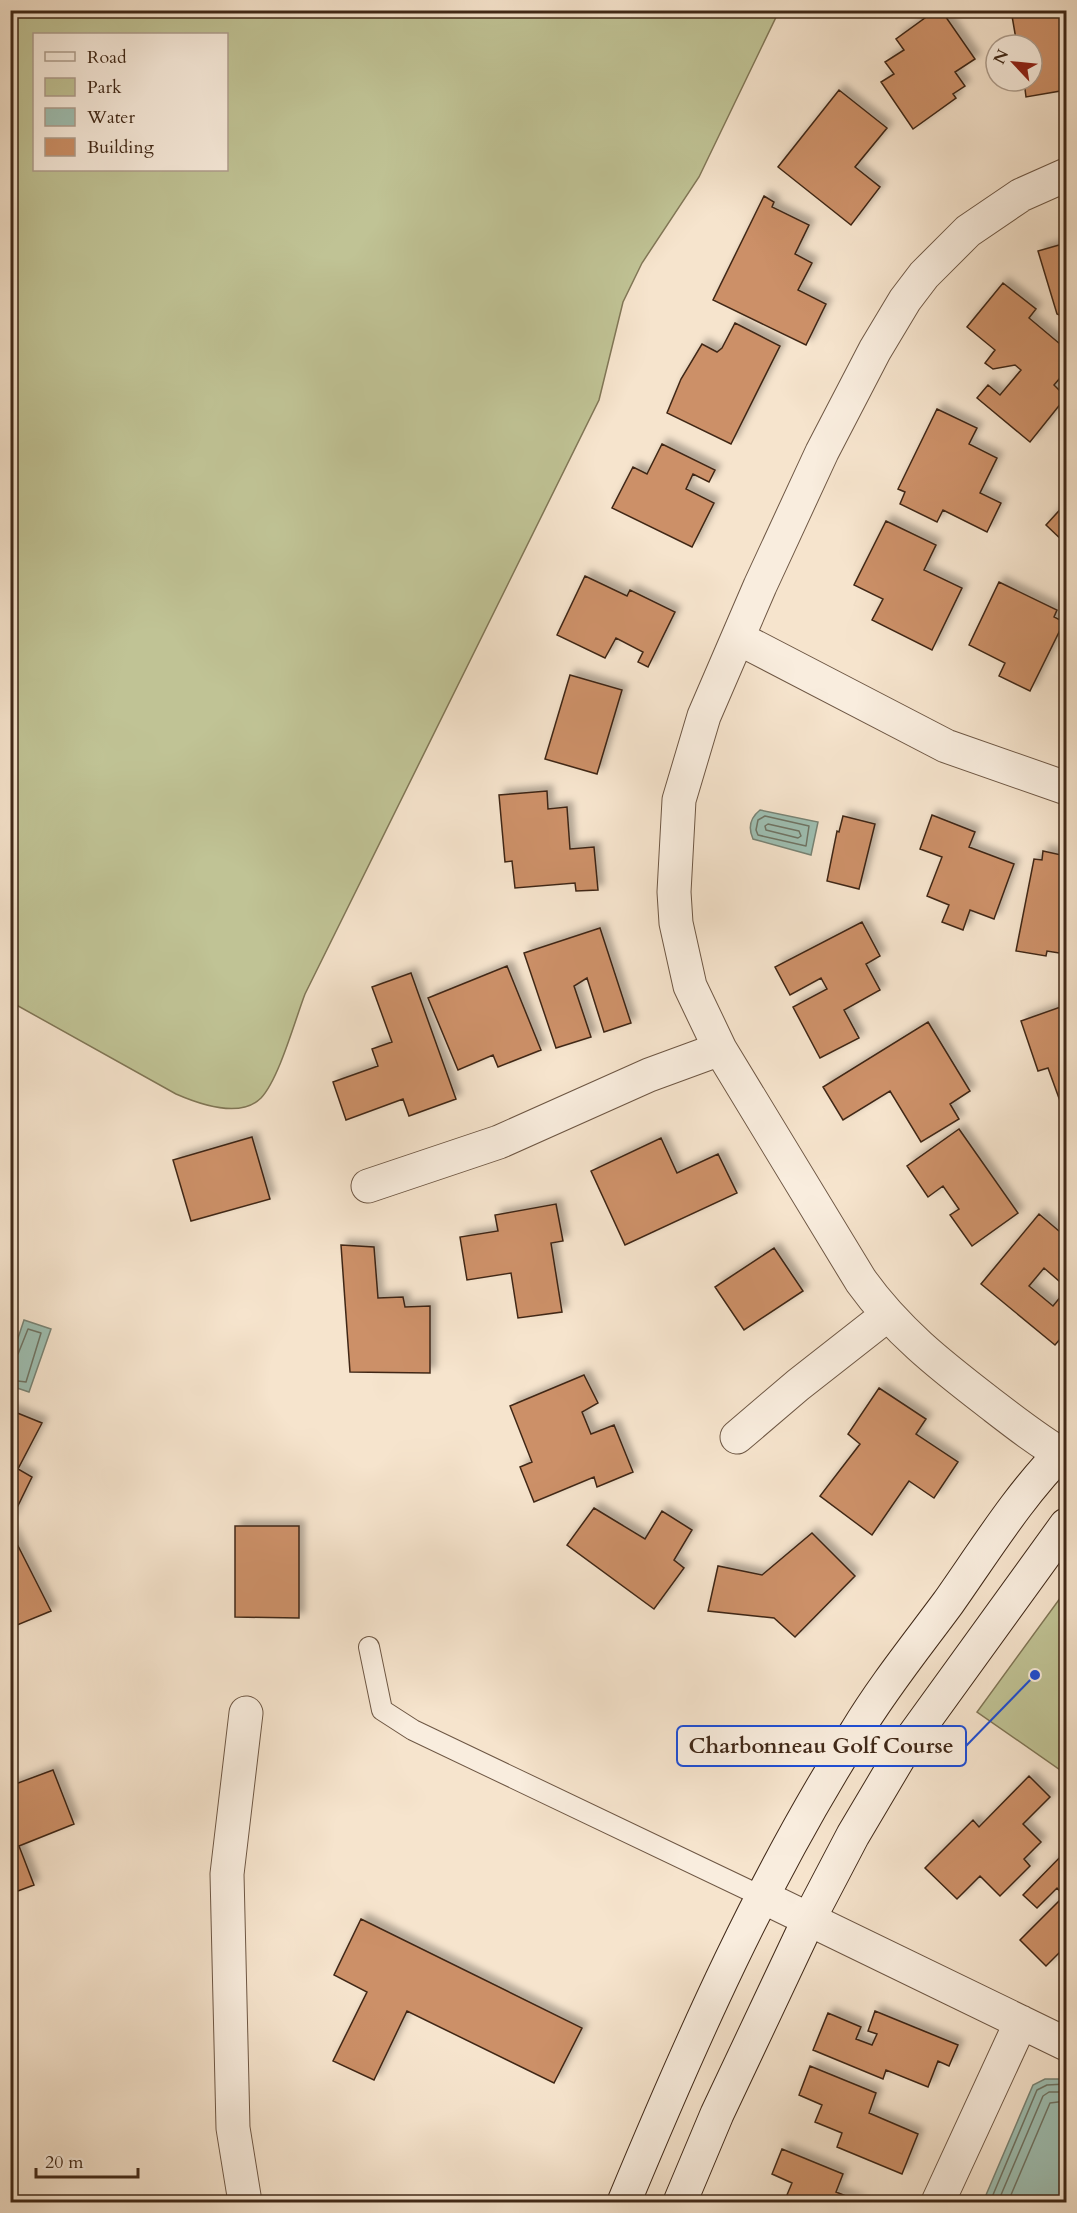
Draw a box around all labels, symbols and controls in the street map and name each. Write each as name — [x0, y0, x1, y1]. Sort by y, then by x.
legend — [33, 33, 228, 171]
north arrow — [984, 33, 1044, 93]
text: Road — [87, 45, 127, 70]
text: N — [988, 46, 1014, 68]
text: Park — [87, 75, 122, 100]
text: Water — [86, 105, 136, 130]
text: Building — [87, 135, 155, 160]
callout: Charbonneau Golf Course — [677, 1726, 966, 1766]
text: Charbonneau Golf Course — [688, 1731, 954, 1761]
scale bar — [36, 2141, 138, 2179]
text: 20 m — [45, 2150, 84, 2175]

